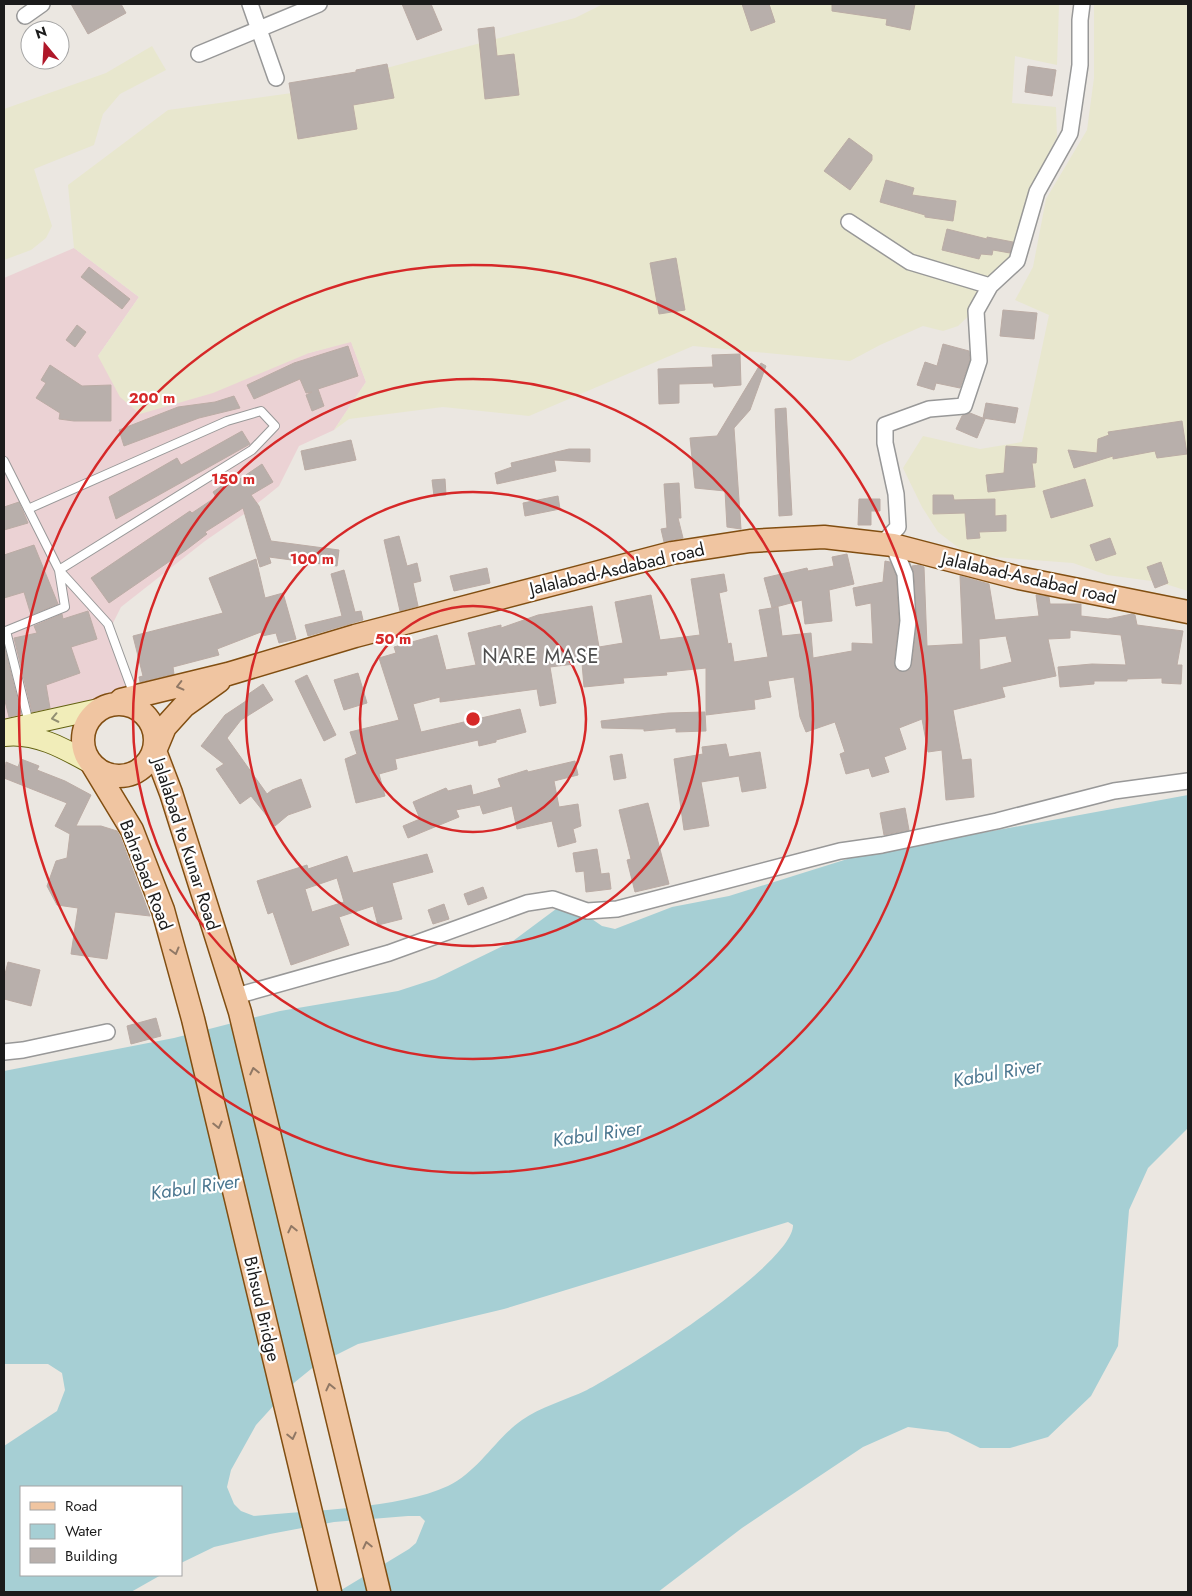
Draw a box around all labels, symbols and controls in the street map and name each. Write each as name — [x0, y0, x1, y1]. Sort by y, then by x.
north arrow — [20, 20, 70, 70]
text: N — [33, 21, 49, 44]
text: 200 m — [129, 387, 175, 409]
text: 150 m — [211, 468, 255, 490]
street label: Jalalabad-Asdabad road — [525, 536, 707, 602]
street label: Jalalabad-Asdabad road — [937, 545, 1119, 611]
text: 100 m — [290, 548, 334, 570]
text: 50 m — [375, 628, 411, 650]
district label: NARE MASE — [482, 642, 600, 671]
one-way arrow — [176, 680, 185, 691]
centre of rings — [464, 710, 482, 728]
one-way arrow — [51, 712, 60, 723]
street label: Jalalabad to Kunar Road — [145, 752, 226, 934]
street label: Bahrabad Road — [113, 816, 179, 934]
one-way arrow — [169, 947, 179, 955]
water label: Kabul River — [950, 1052, 1045, 1094]
one-way arrow — [249, 1066, 260, 1075]
water label: Kabul River — [551, 1114, 645, 1154]
one-way arrow — [212, 1120, 223, 1129]
water label: Kabul River — [149, 1167, 243, 1207]
one-way arrow — [287, 1224, 298, 1233]
street label: Bihsud Bridge — [237, 1254, 287, 1364]
one-way arrow — [325, 1382, 336, 1391]
one-way arrow — [286, 1431, 297, 1440]
legend — [20, 1486, 182, 1576]
text: Road — [65, 1495, 97, 1517]
text: Water — [65, 1520, 103, 1542]
one-way arrow — [363, 1541, 373, 1549]
text: Building — [65, 1545, 117, 1567]

